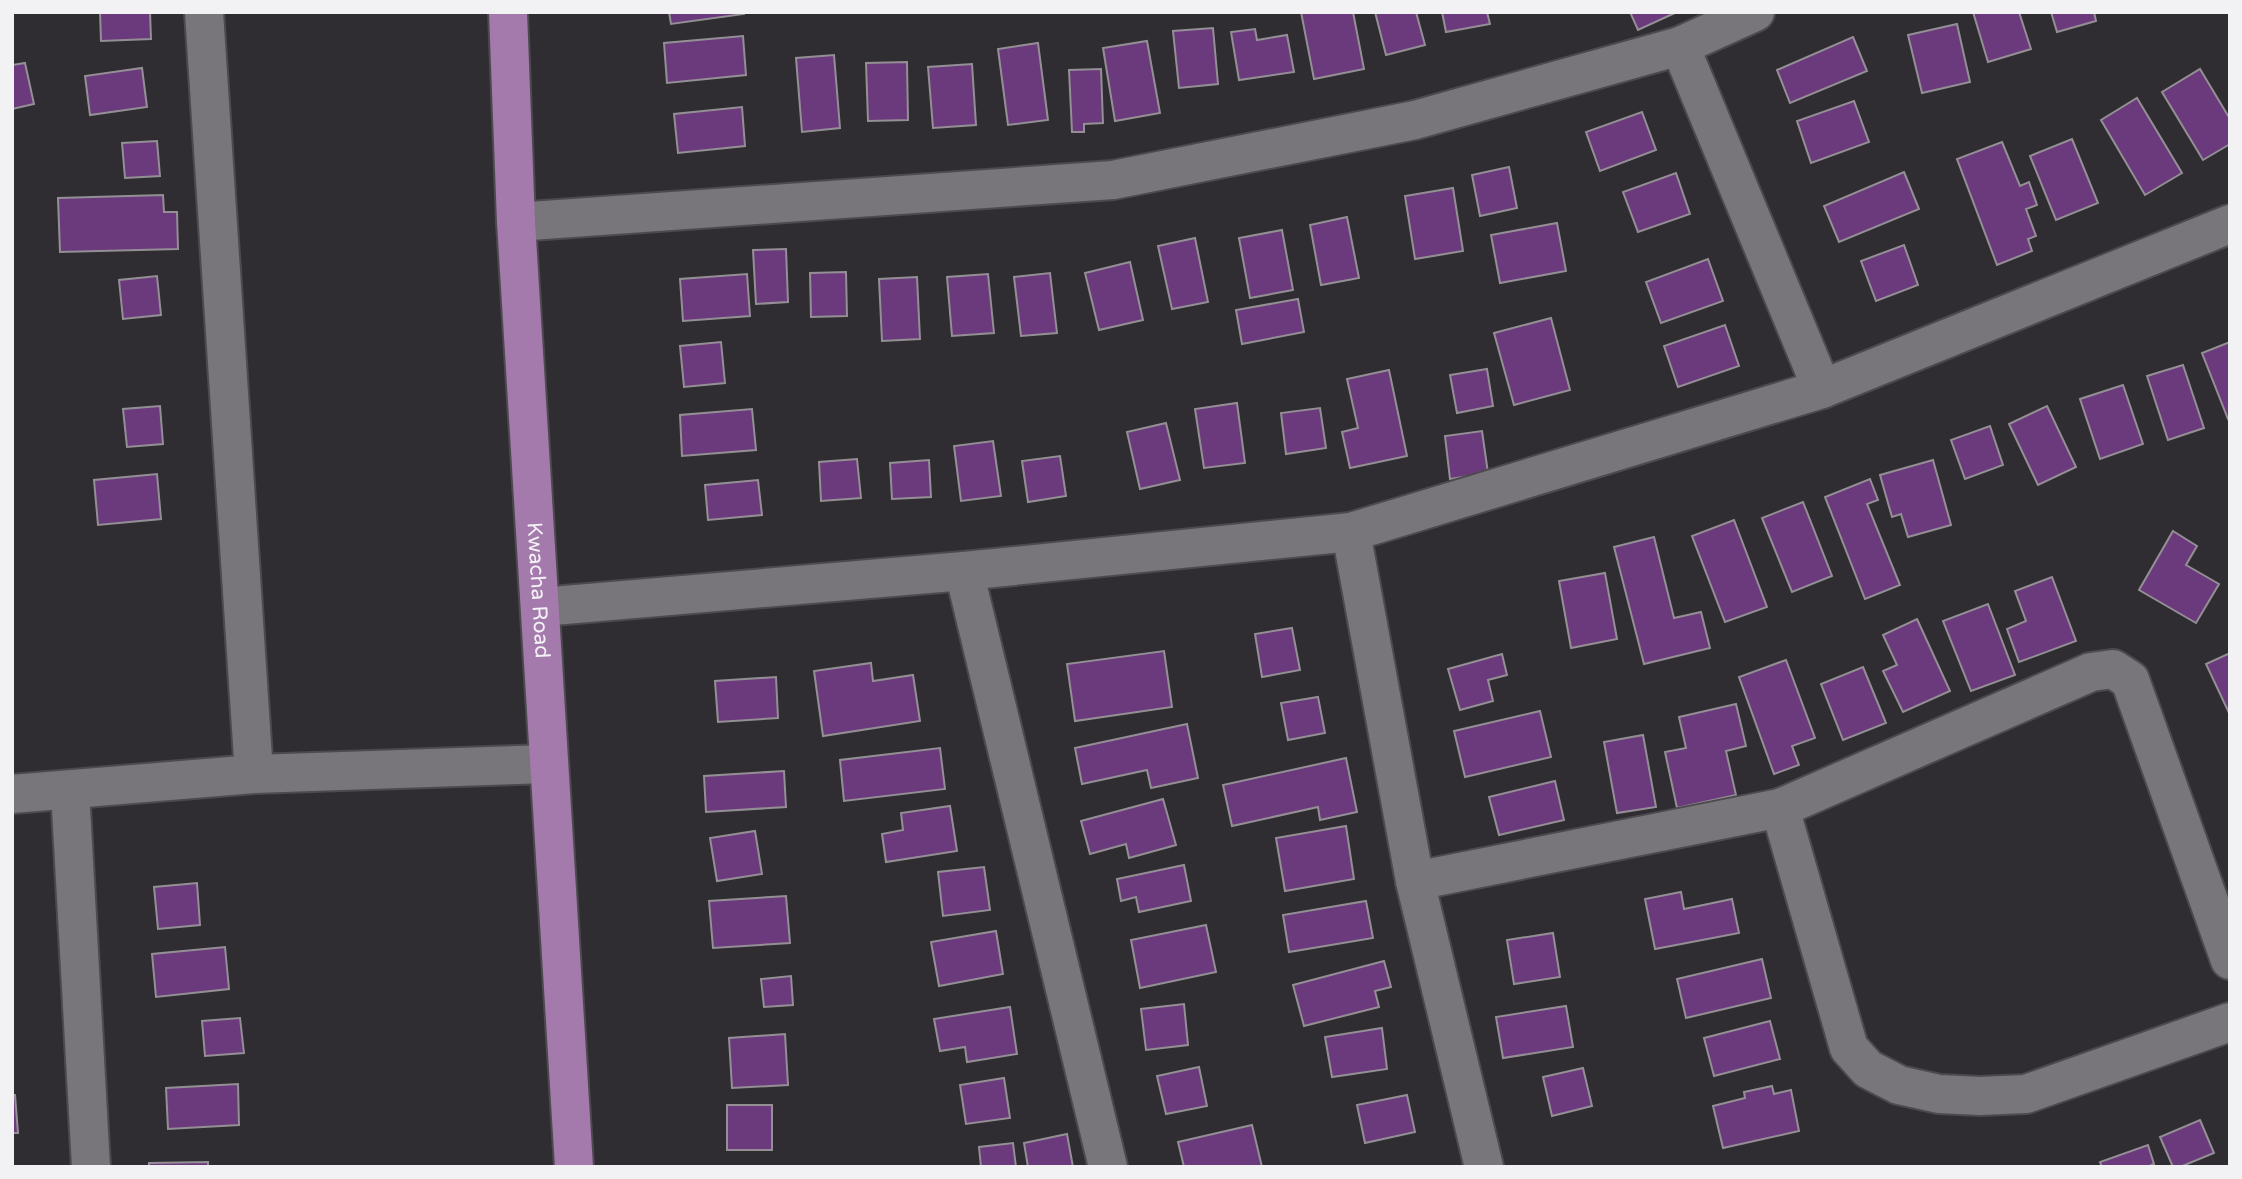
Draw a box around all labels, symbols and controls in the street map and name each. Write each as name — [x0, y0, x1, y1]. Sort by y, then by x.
street label: Kwacha Road — [522, 521, 555, 659]

